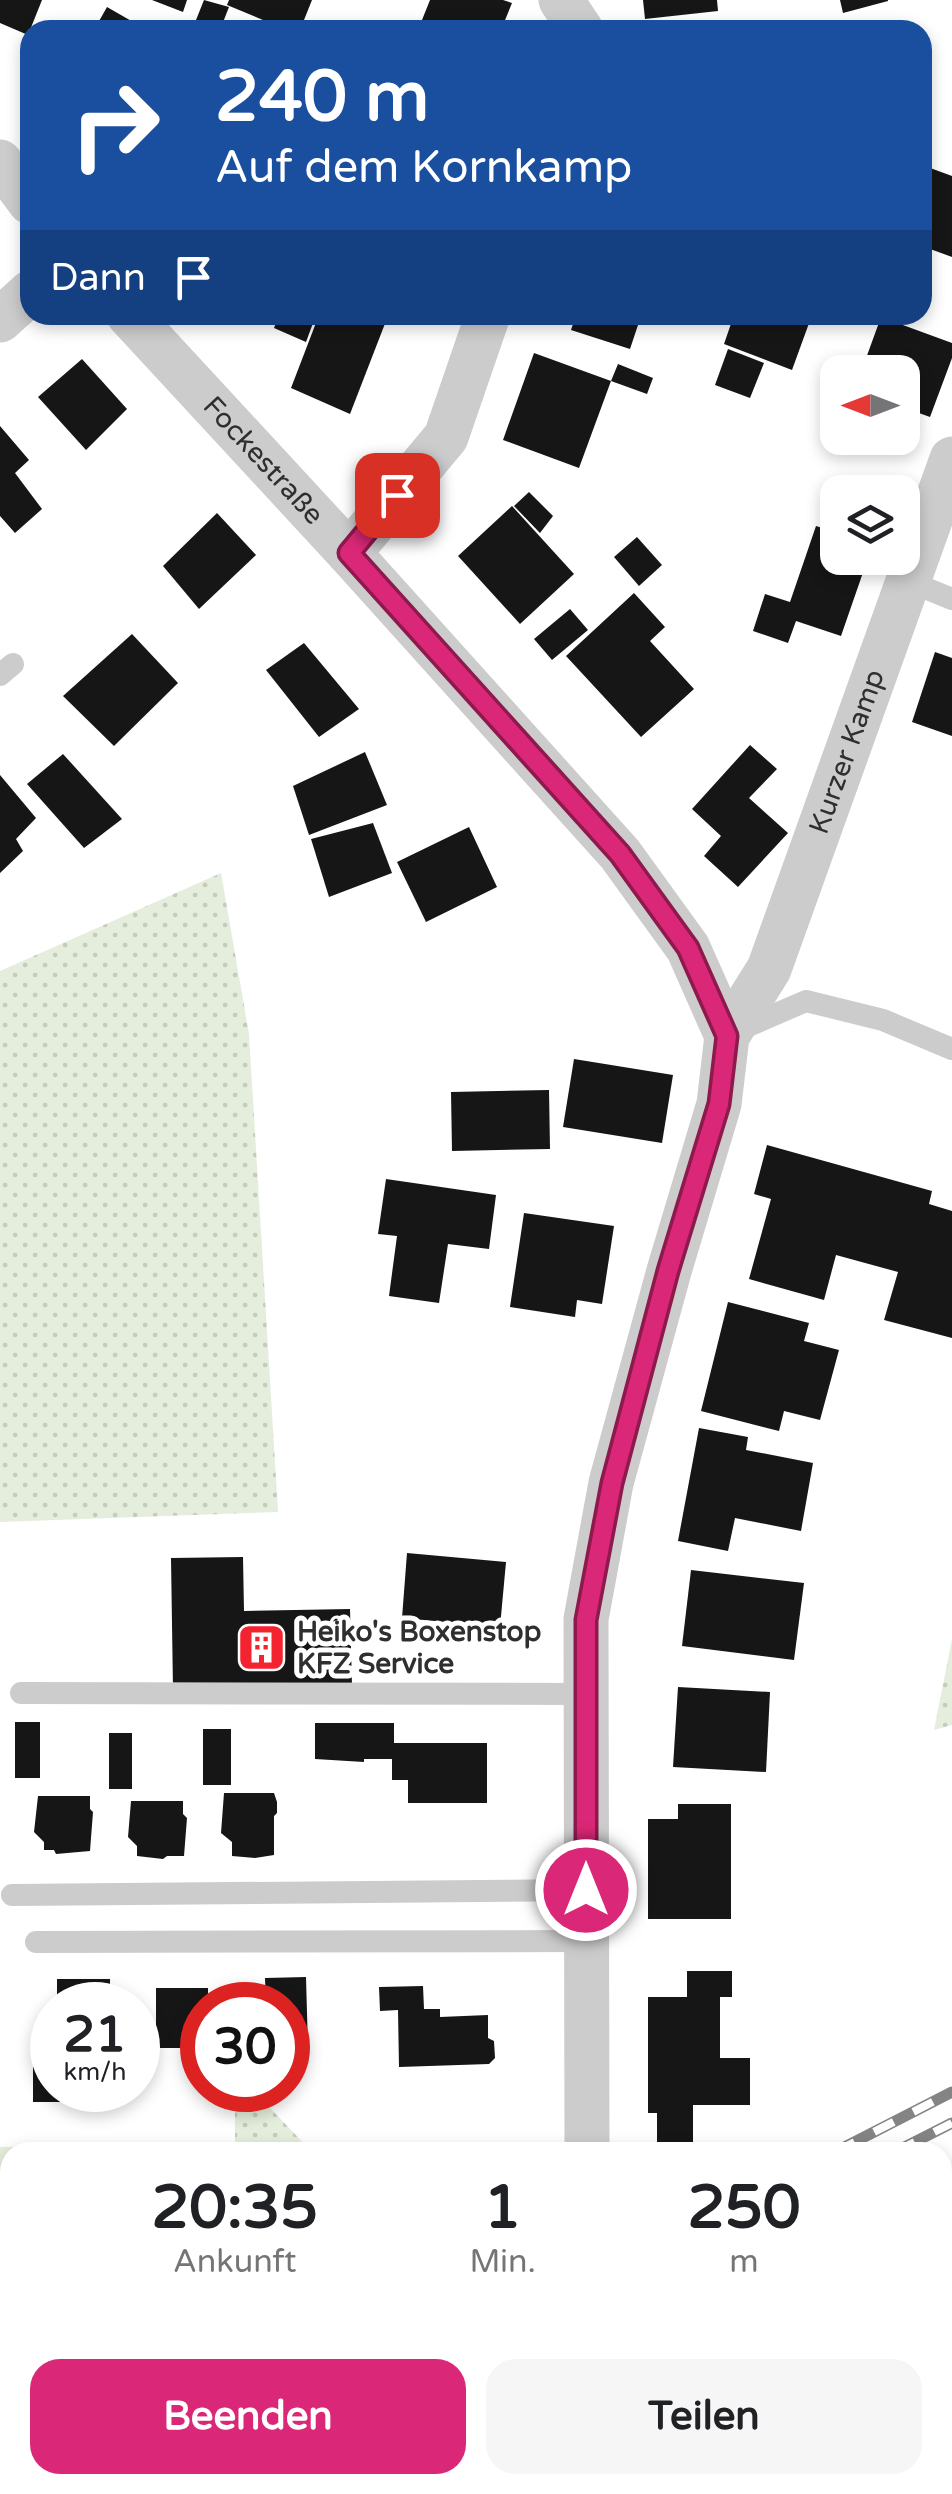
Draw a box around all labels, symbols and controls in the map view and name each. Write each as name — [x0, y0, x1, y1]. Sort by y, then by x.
text: 240 m — [215, 56, 429, 140]
icon: right — [50, 60, 180, 190]
text: Auf dem Kornkamp — [215, 141, 632, 195]
icon: arrive — [166, 250, 221, 305]
text: Dann — [50, 255, 146, 301]
north arrow — [820, 355, 920, 455]
map controls — [820, 355, 920, 575]
street label: Fockestraße — [196, 389, 331, 531]
pin — [355, 453, 440, 538]
icon: arrive — [370, 468, 425, 523]
button: layers — [820, 475, 920, 575]
street label: Kurzer Kamp — [802, 665, 892, 838]
place label: Heiko's Boxenstop KFZ Service — [297, 1615, 541, 1681]
building icon: Heiko's Boxenstop KFZ Service — [236, 1622, 288, 1674]
position arrow — [534, 1838, 638, 1942]
speed limit sign: 30 — [180, 1982, 310, 2112]
text: 21 — [64, 2005, 126, 2065]
text: km/h — [64, 2057, 126, 2087]
text: 20:35 — [152, 2172, 318, 2244]
text: 1 — [484, 2172, 521, 2244]
text: 250 — [687, 2172, 800, 2244]
text: Ankunft — [173, 2243, 296, 2281]
text: Min. — [469, 2243, 536, 2281]
text: m — [729, 2243, 759, 2281]
button: Beenden — [30, 2359, 466, 2474]
button: Teilen — [486, 2359, 922, 2474]

